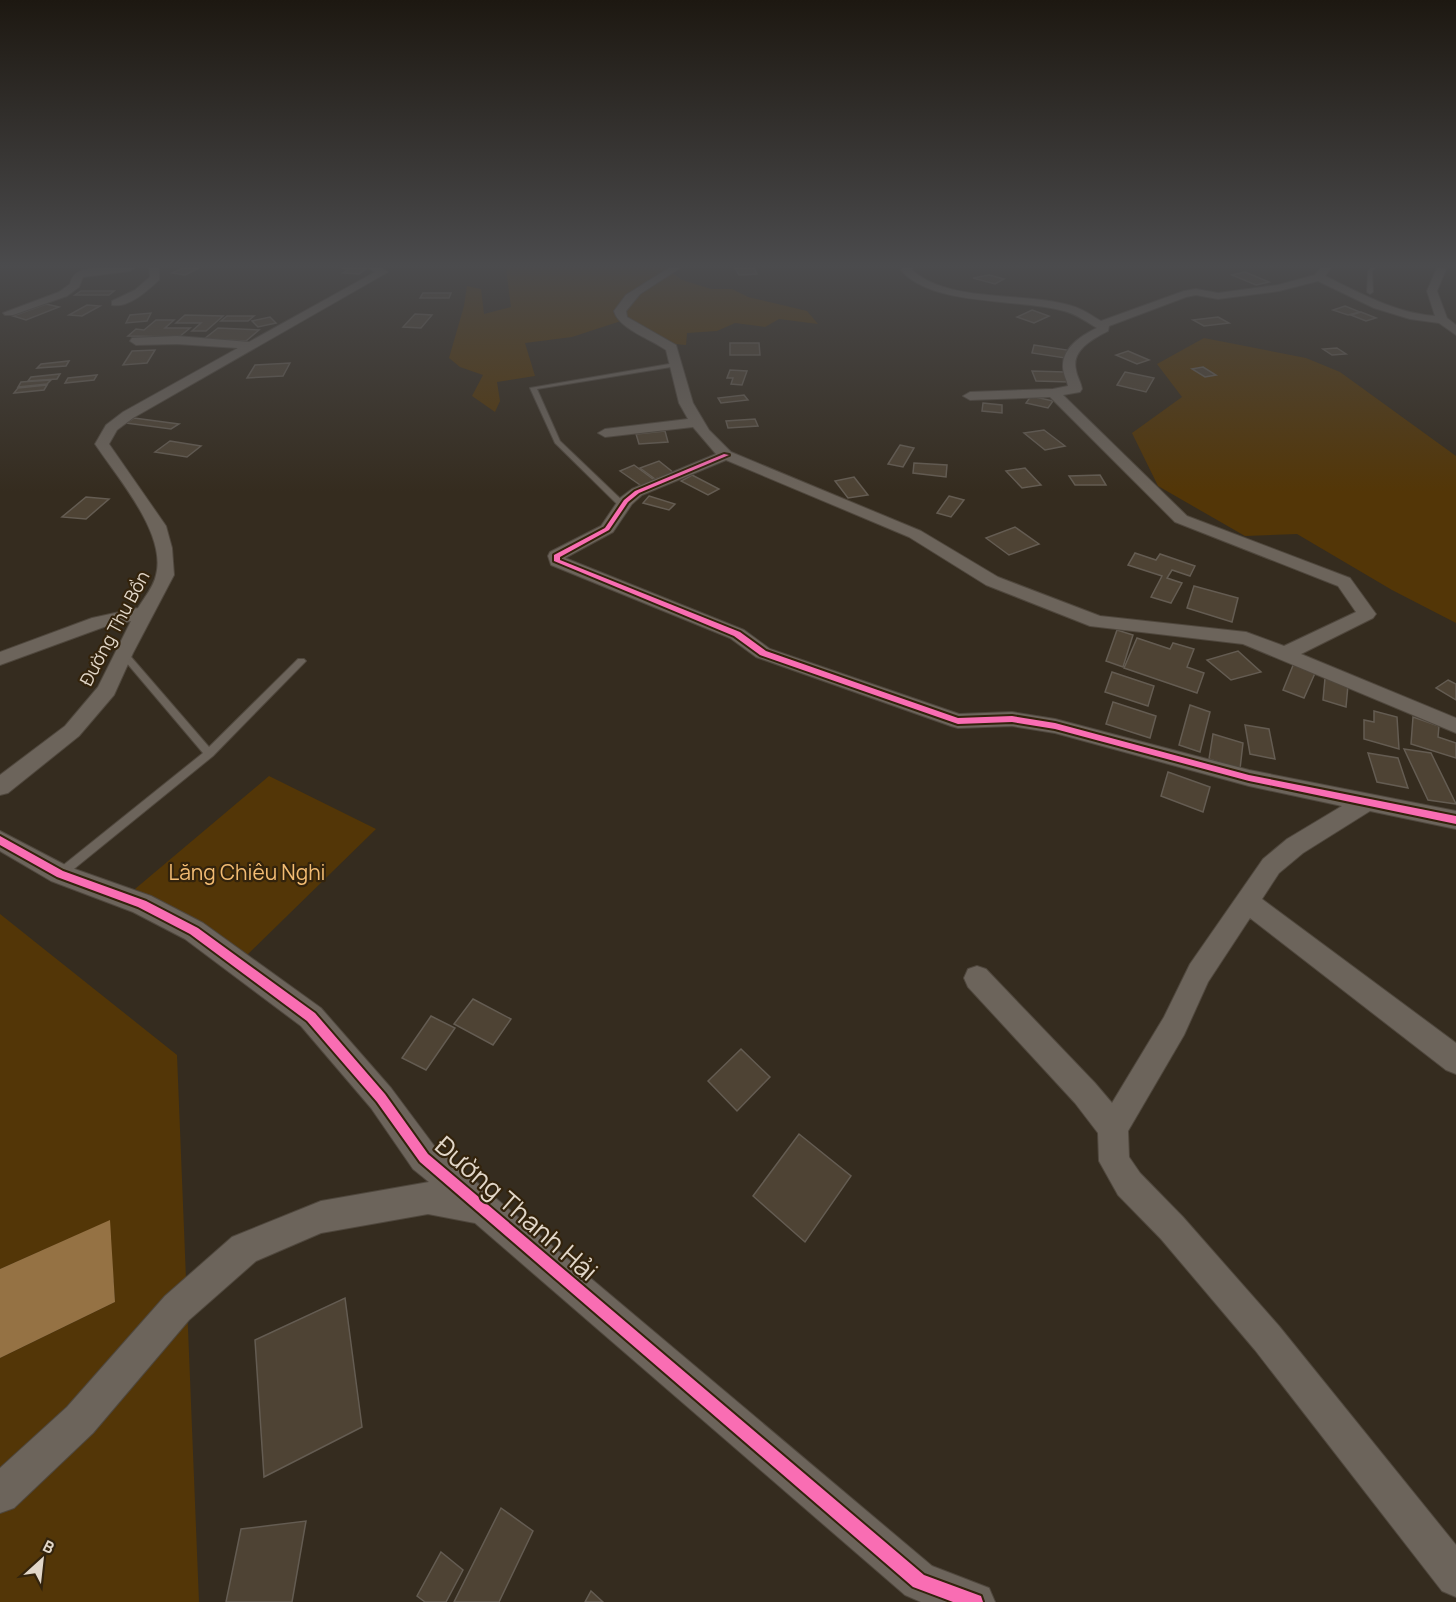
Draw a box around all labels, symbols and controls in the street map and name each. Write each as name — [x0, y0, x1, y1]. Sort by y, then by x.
street label: Đường Thu Bồn — [74, 566, 154, 690]
park label: Lăng Chiêu Nghi — [168, 858, 326, 886]
street label: Đường Thanh Hải — [428, 1127, 606, 1289]
north arrow — [12, 1530, 72, 1590]
text: B — [39, 1535, 58, 1559]

